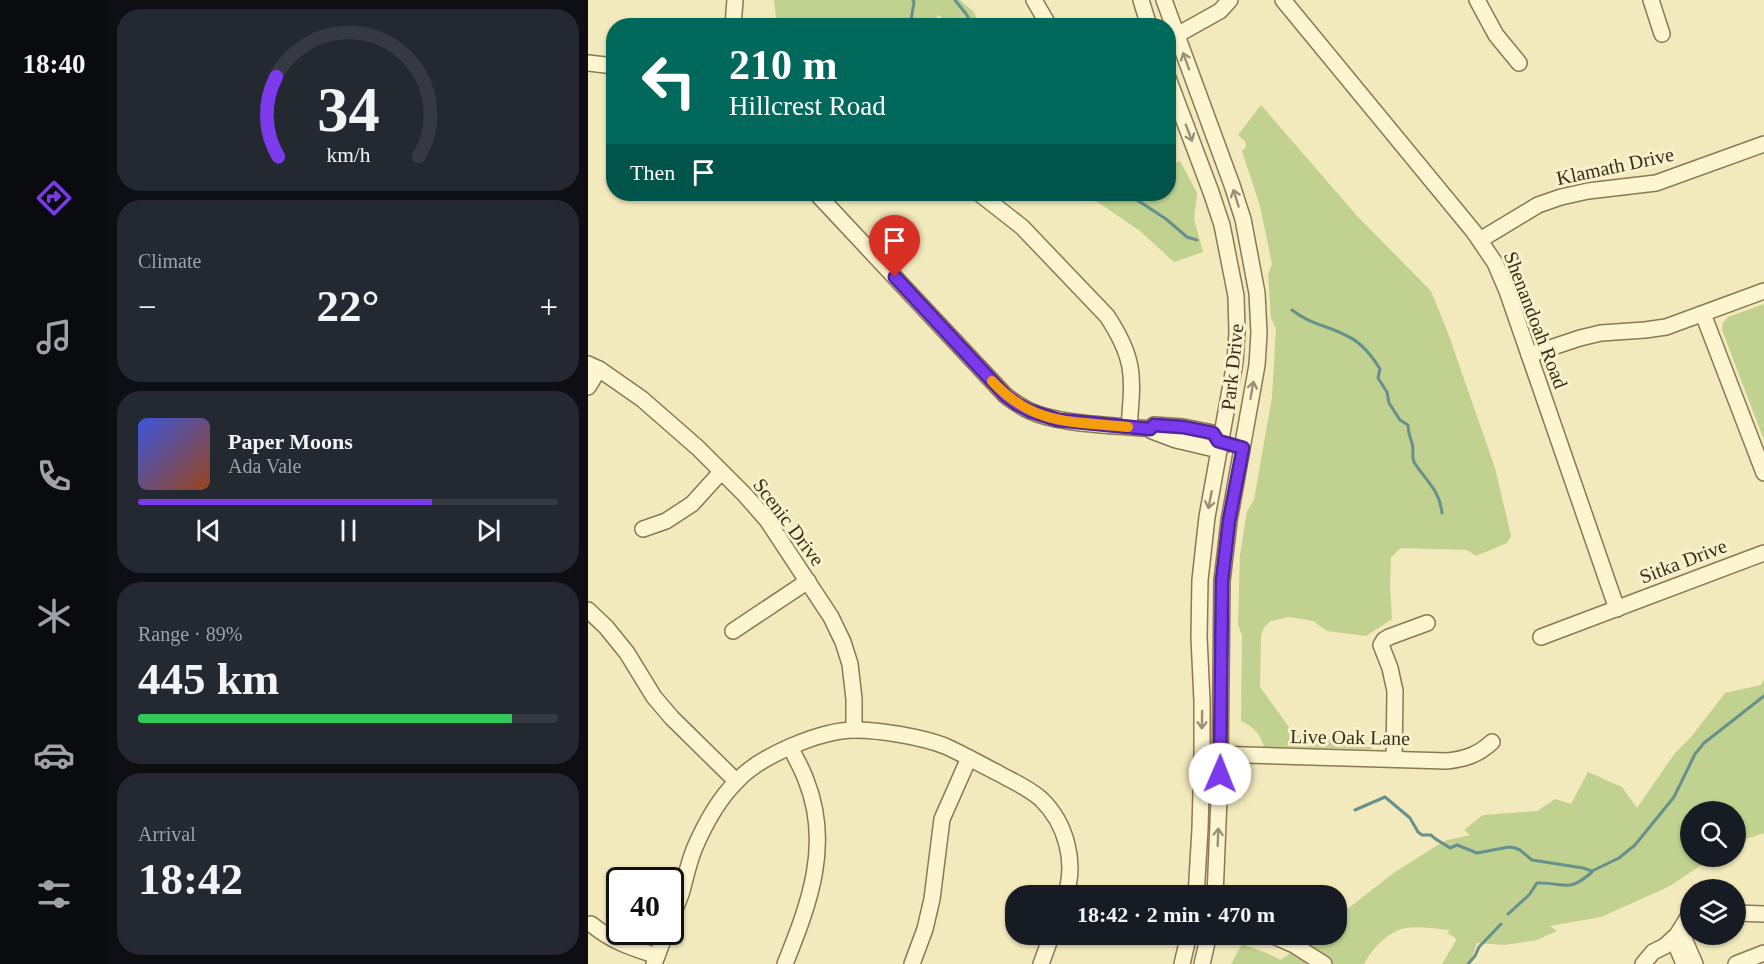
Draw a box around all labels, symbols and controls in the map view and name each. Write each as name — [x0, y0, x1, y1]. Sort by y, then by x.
icon: left — [630, 42, 708, 120]
text: 210 m — [729, 42, 838, 88]
text: 18:40 — [23, 49, 86, 79]
one-way arrow — [1179, 53, 1190, 71]
text: 34 — [317, 75, 379, 144]
text: Hillcrest Road — [729, 91, 886, 121]
one-way arrow — [1185, 123, 1196, 142]
text: km/h — [326, 143, 370, 167]
street label: Klamath Drive — [1554, 143, 1676, 189]
icon: arrive — [687, 156, 720, 189]
text: Then — [630, 160, 675, 185]
icon: directions — [33, 177, 75, 219]
one-way arrow — [1230, 189, 1241, 208]
pin — [869, 215, 920, 277]
icon: arrive — [878, 224, 911, 257]
street label: Shenandoah Road — [1500, 248, 1572, 392]
text: Climate — [138, 250, 201, 272]
text: 22° — [317, 281, 380, 331]
text: − — [138, 289, 157, 325]
text: + — [539, 289, 558, 325]
icon: music — [33, 316, 75, 358]
street label: Park Drive — [1217, 322, 1248, 412]
one-way arrow — [1247, 381, 1258, 400]
text: Paper Moons — [228, 429, 353, 454]
icon: phone — [33, 455, 75, 497]
text: Ada Vale — [228, 455, 302, 477]
street label: Scenic Drive — [749, 474, 829, 570]
one-way arrow — [1204, 490, 1215, 509]
icon: previous — [192, 514, 225, 547]
icon: pause — [332, 514, 365, 547]
icon: next — [472, 514, 505, 547]
street label: Sitka Drive — [1636, 534, 1730, 588]
icon: climate — [33, 595, 75, 637]
text: Range · 89% — [138, 623, 242, 645]
text: 445 km — [138, 654, 279, 704]
one-way arrow — [1196, 709, 1208, 729]
street label: Live Oak Lane — [1290, 725, 1410, 749]
icon: car — [33, 734, 75, 776]
position arrow — [1188, 742, 1252, 806]
map controls — [1680, 801, 1746, 945]
button: search — [1680, 801, 1746, 867]
text: Arrival — [138, 823, 196, 845]
one-way arrow — [1213, 828, 1224, 848]
text: 18:42 — [138, 854, 243, 904]
speed limit sign: 40 — [606, 867, 684, 945]
icon: filters — [33, 873, 75, 915]
button: layers — [1680, 879, 1746, 945]
text: 18:42 · 2 min · 470 m — [1077, 902, 1275, 927]

